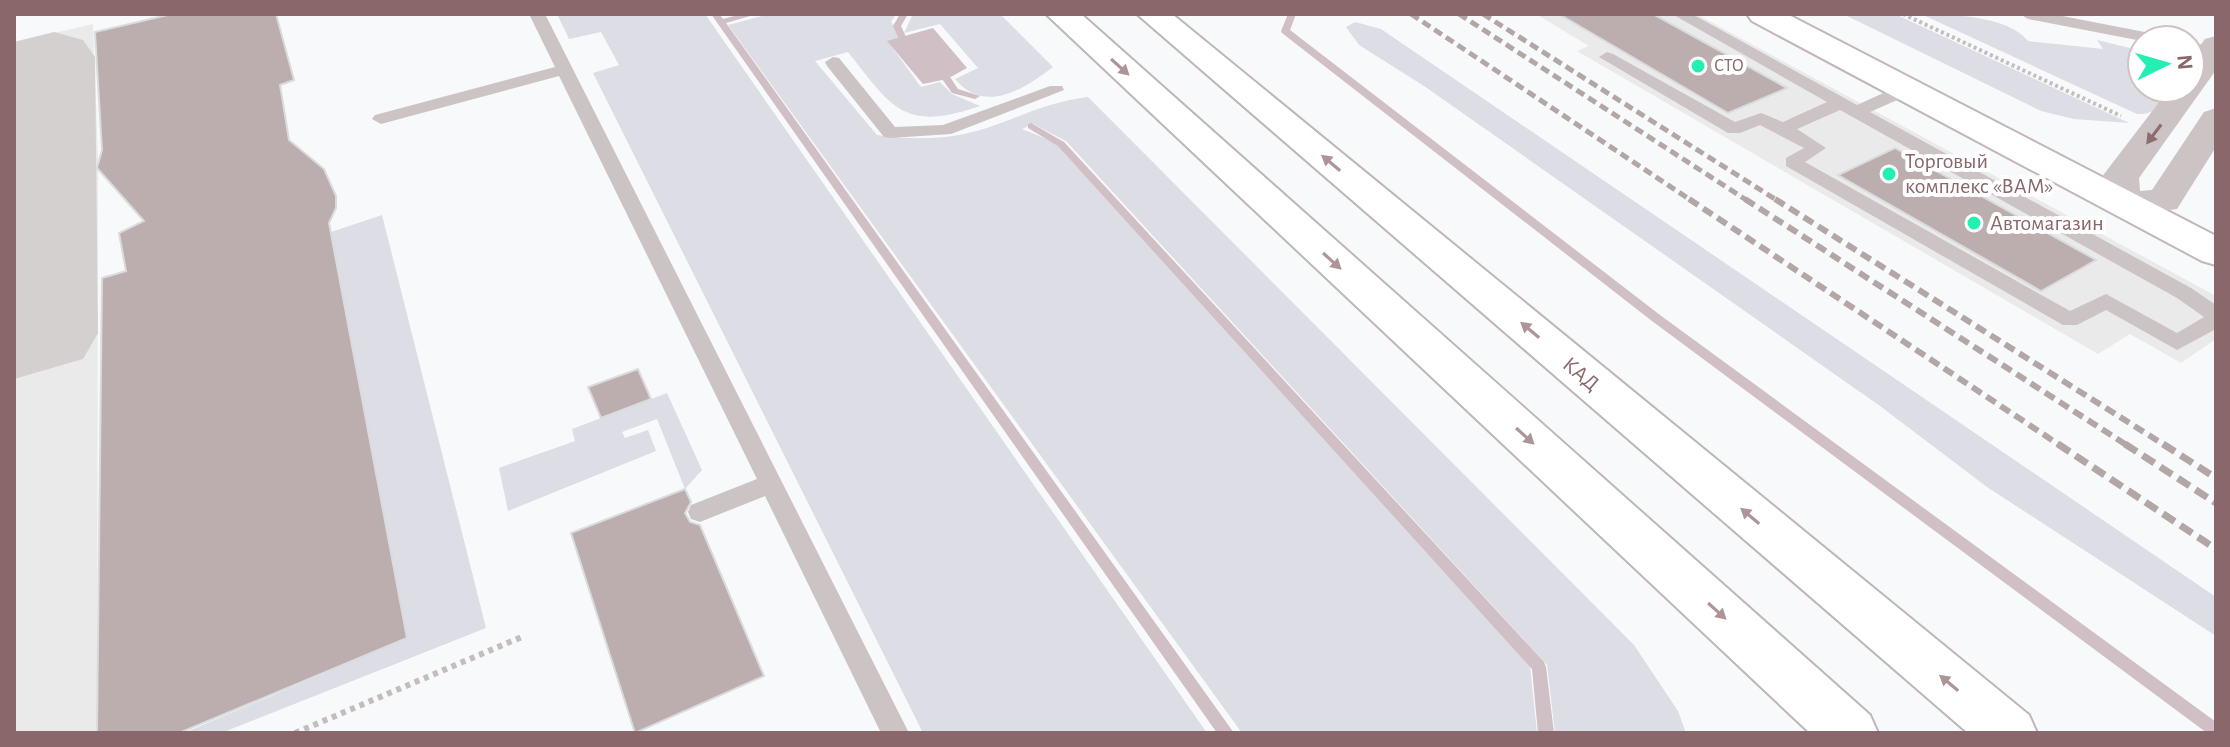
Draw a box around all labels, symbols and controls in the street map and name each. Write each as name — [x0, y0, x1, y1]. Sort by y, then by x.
north arrow — [2126, 24, 2206, 104]
text: N — [2173, 54, 2197, 71]
one-way arrow — [1110, 57, 1129, 75]
marker: СТО — [1689, 57, 1707, 75]
place label: СТО — [1714, 57, 1744, 75]
one-way arrow — [2147, 123, 2163, 144]
place label: Торговый комплекс «ВАМ» — [1905, 150, 2053, 197]
one-way arrow — [1321, 155, 1341, 172]
marker: Торговый комплекс «ВАМ» — [1880, 165, 1898, 183]
place label: Автомагазин — [1990, 212, 2104, 234]
marker: Автомагазин — [1965, 214, 1983, 232]
one-way arrow — [1323, 251, 1342, 269]
one-way arrow — [1520, 322, 1540, 339]
street label: КАД — [1559, 353, 1603, 395]
one-way arrow — [1515, 427, 1534, 445]
one-way arrow — [1740, 508, 1760, 525]
one-way arrow — [1707, 602, 1726, 620]
one-way arrow — [1940, 675, 1960, 692]

